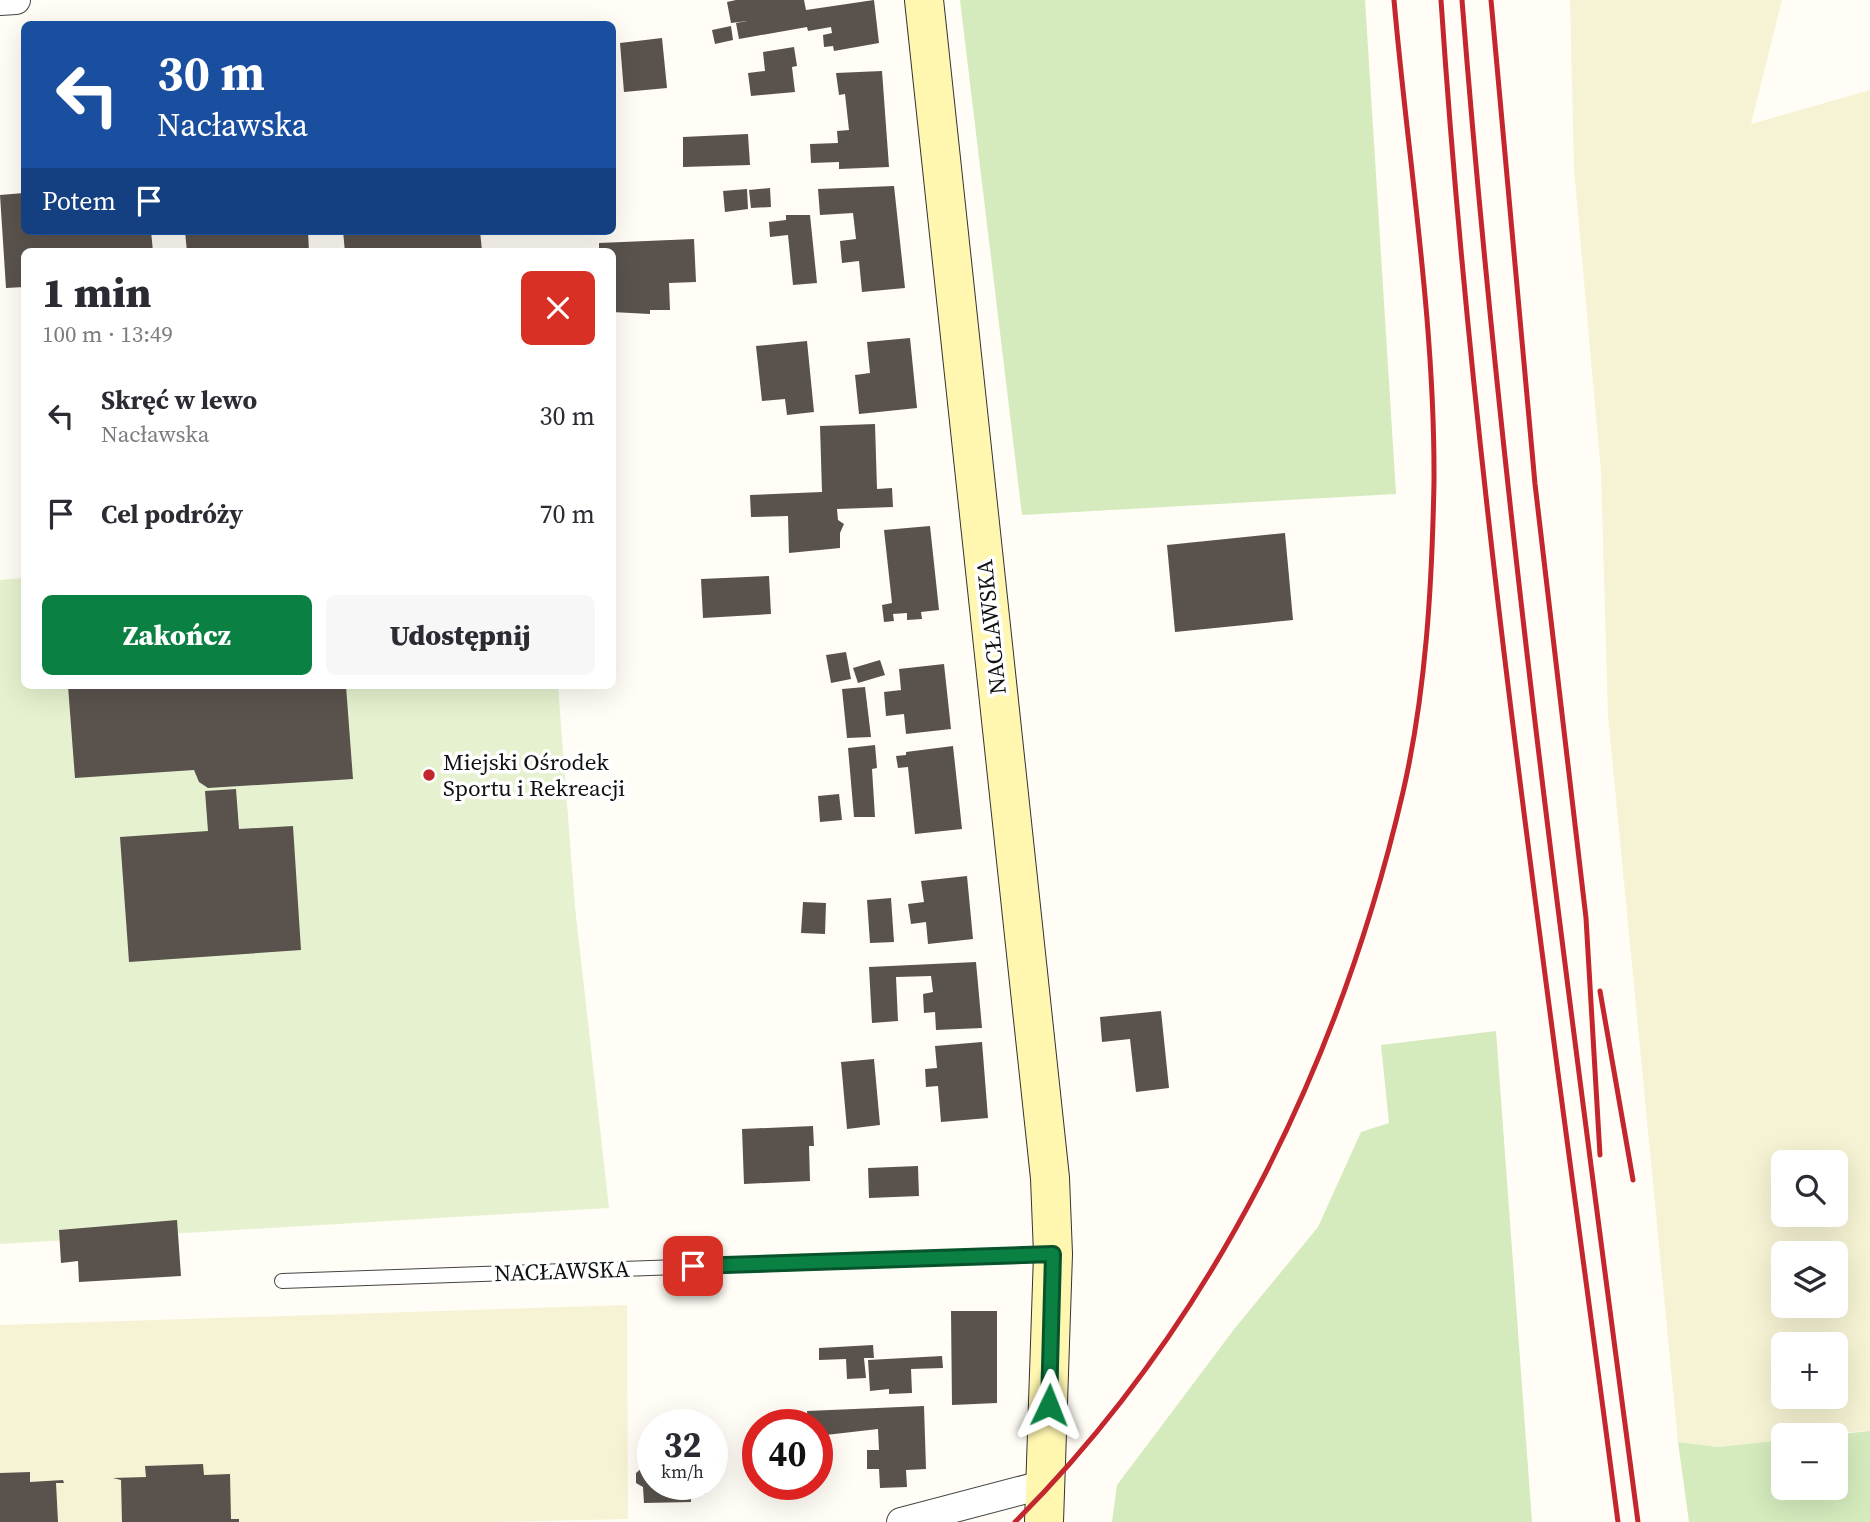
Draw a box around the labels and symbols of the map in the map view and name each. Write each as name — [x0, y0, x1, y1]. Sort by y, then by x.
street label: NACŁAWSKA — [968, 557, 1014, 696]
place label: Miejski Ośrodek Sportu i Rekreacji — [443, 746, 625, 804]
marker: Miejski Ośrodek Sportu i Rekreacji — [421, 767, 437, 783]
pin — [663, 1236, 723, 1296]
street label: NACŁAWSKA — [494, 1253, 631, 1289]
position arrow — [1012, 1368, 1086, 1442]
speed limit sign: 40 — [742, 1409, 833, 1500]

